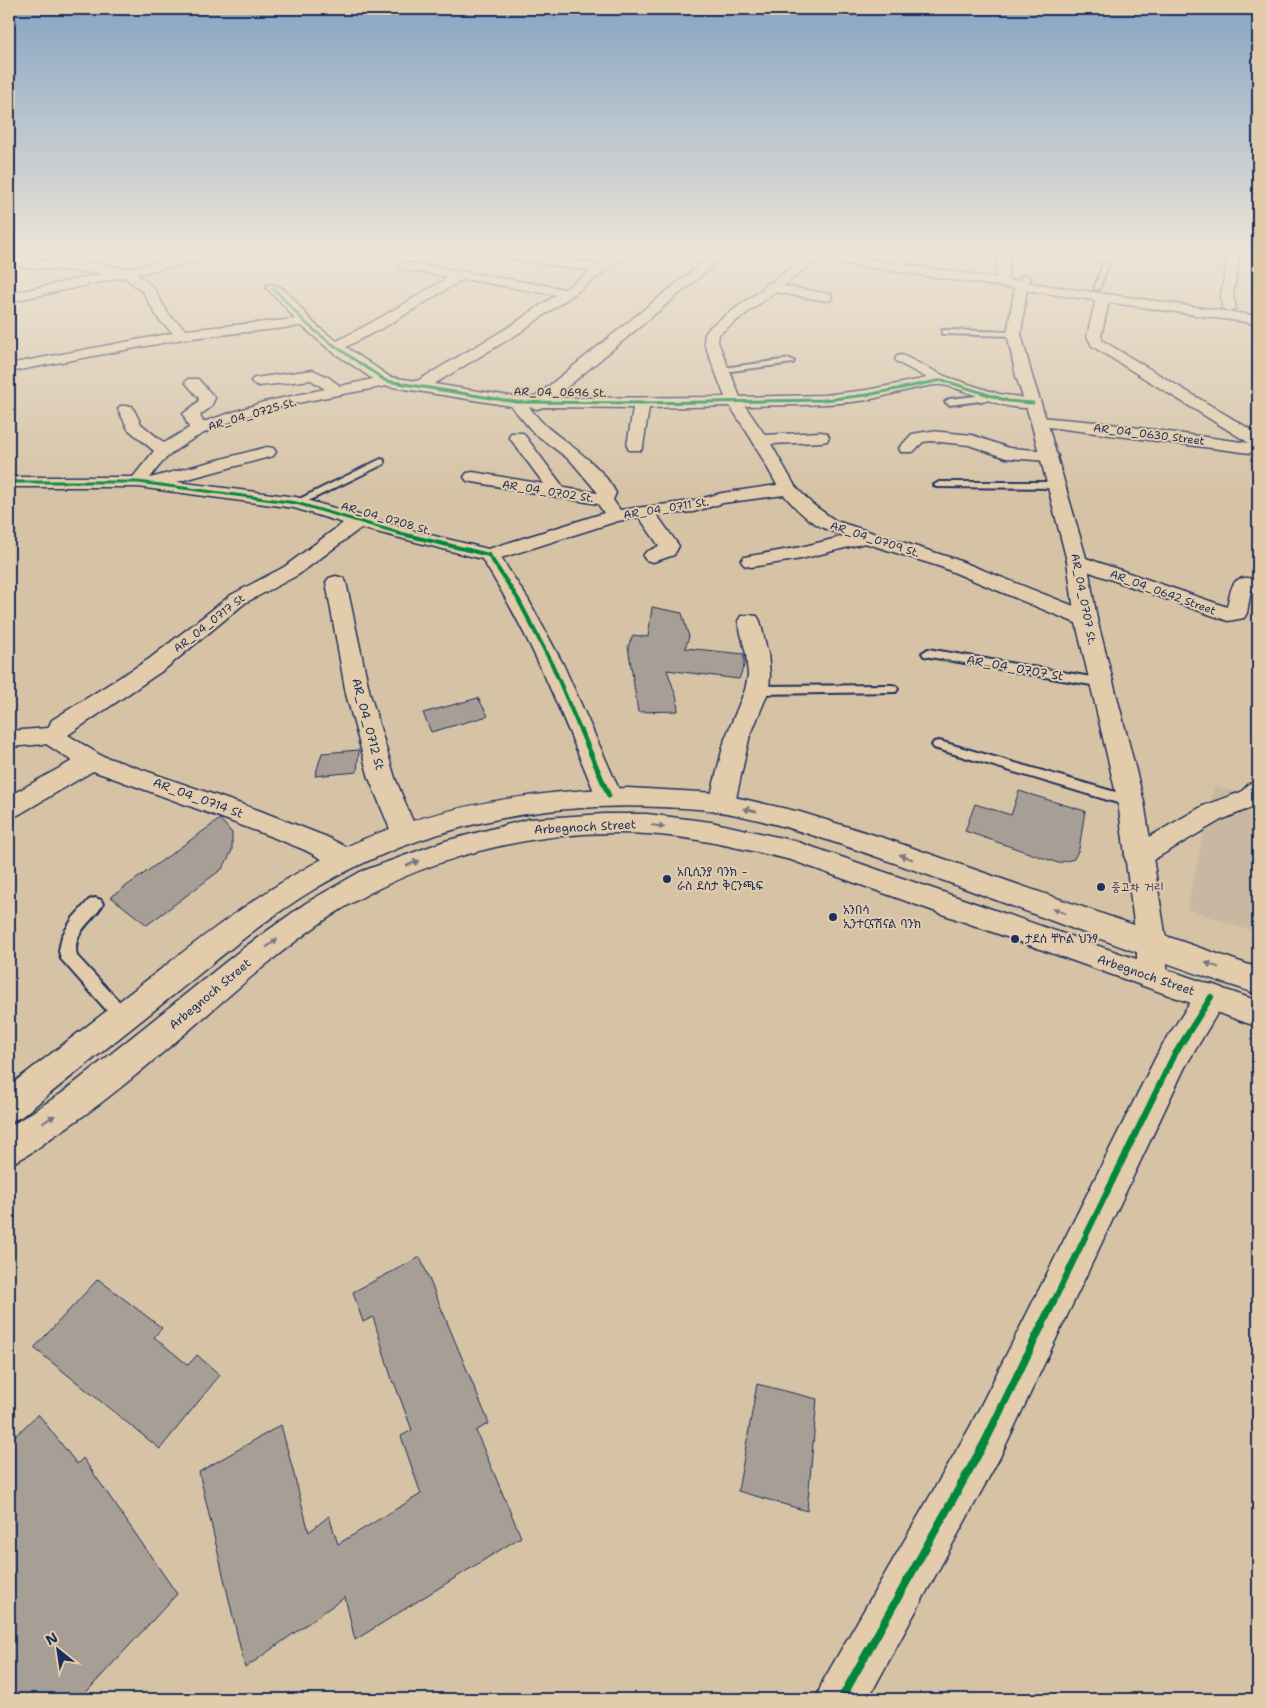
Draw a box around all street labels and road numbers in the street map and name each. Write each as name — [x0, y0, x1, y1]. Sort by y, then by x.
street label: AR_04_0696 St. — [513, 384, 607, 401]
street label: AR_04_0725 St. — [206, 395, 298, 434]
street label: AR_04_0630 Street — [1093, 420, 1206, 449]
street label: AR_04_0702 St. — [501, 477, 595, 506]
street label: AR_04_0711 St. — [622, 494, 710, 523]
street label: AR_04_0708 St. — [339, 498, 433, 539]
street label: AR_04_0709 St. — [828, 518, 921, 561]
street label: AR_04_0707 St. — [1067, 552, 1100, 646]
street label: AR_04_0642 Street — [1108, 566, 1218, 619]
street label: AR_04_0717 St — [171, 591, 248, 656]
street label: AR_04_0707 St — [965, 652, 1065, 684]
street label: AR_04_0712 St — [348, 676, 388, 772]
street label: AR_04_0714 St — [151, 774, 245, 822]
street label: Arbegnoch Street — [534, 816, 636, 838]
street label: Arbegnoch Street — [1095, 951, 1197, 999]
street label: Arbegnoch Street — [166, 955, 254, 1033]

